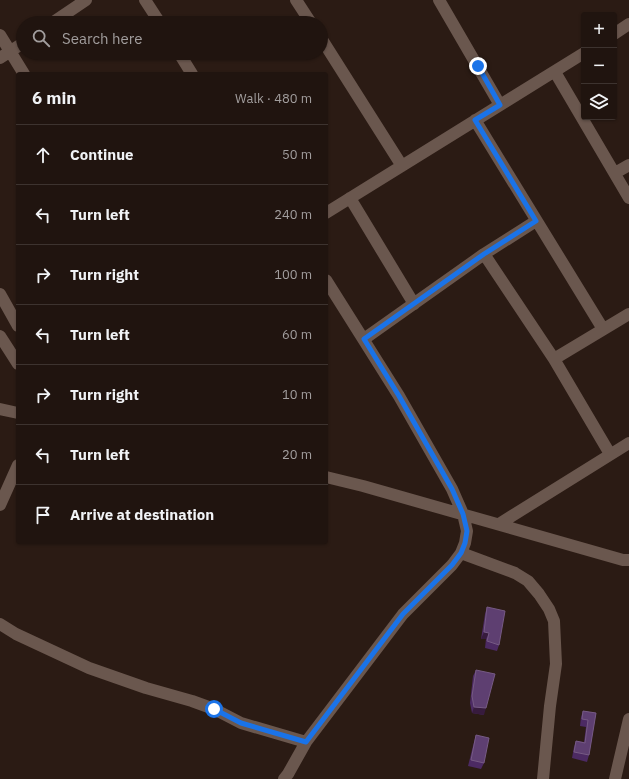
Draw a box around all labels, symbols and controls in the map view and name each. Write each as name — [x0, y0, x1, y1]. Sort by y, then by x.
map controls — [581, 12, 617, 120]
button: + — [581, 12, 617, 48]
search box — [16, 16, 328, 60]
icon: search — [30, 27, 52, 49]
text: Search here — [62, 29, 142, 48]
button: − — [581, 48, 617, 84]
route end — [469, 57, 487, 75]
button: layers — [581, 84, 617, 120]
text: 6 min — [32, 87, 76, 109]
text: Walk · 480 m — [235, 90, 312, 107]
icon: ahead — [32, 144, 54, 166]
text: Continue — [70, 145, 134, 164]
text: 50 m — [282, 146, 312, 163]
icon: left — [32, 204, 54, 226]
text: Turn left — [70, 205, 130, 224]
text: 240 m — [274, 206, 312, 223]
icon: right — [32, 264, 54, 286]
text: Turn right — [70, 265, 139, 284]
text: 100 m — [274, 266, 312, 283]
icon: left — [32, 324, 54, 346]
text: Turn left — [70, 325, 130, 344]
text: 60 m — [282, 326, 312, 343]
icon: right — [32, 384, 54, 406]
text: Turn right — [70, 385, 139, 404]
text: 10 m — [282, 386, 312, 403]
icon: left — [32, 444, 54, 466]
text: Turn left — [70, 445, 130, 464]
text: 20 m — [282, 446, 312, 463]
icon: arrive — [32, 504, 54, 526]
text: Arrive at destination — [70, 505, 214, 524]
route start — [205, 700, 223, 718]

